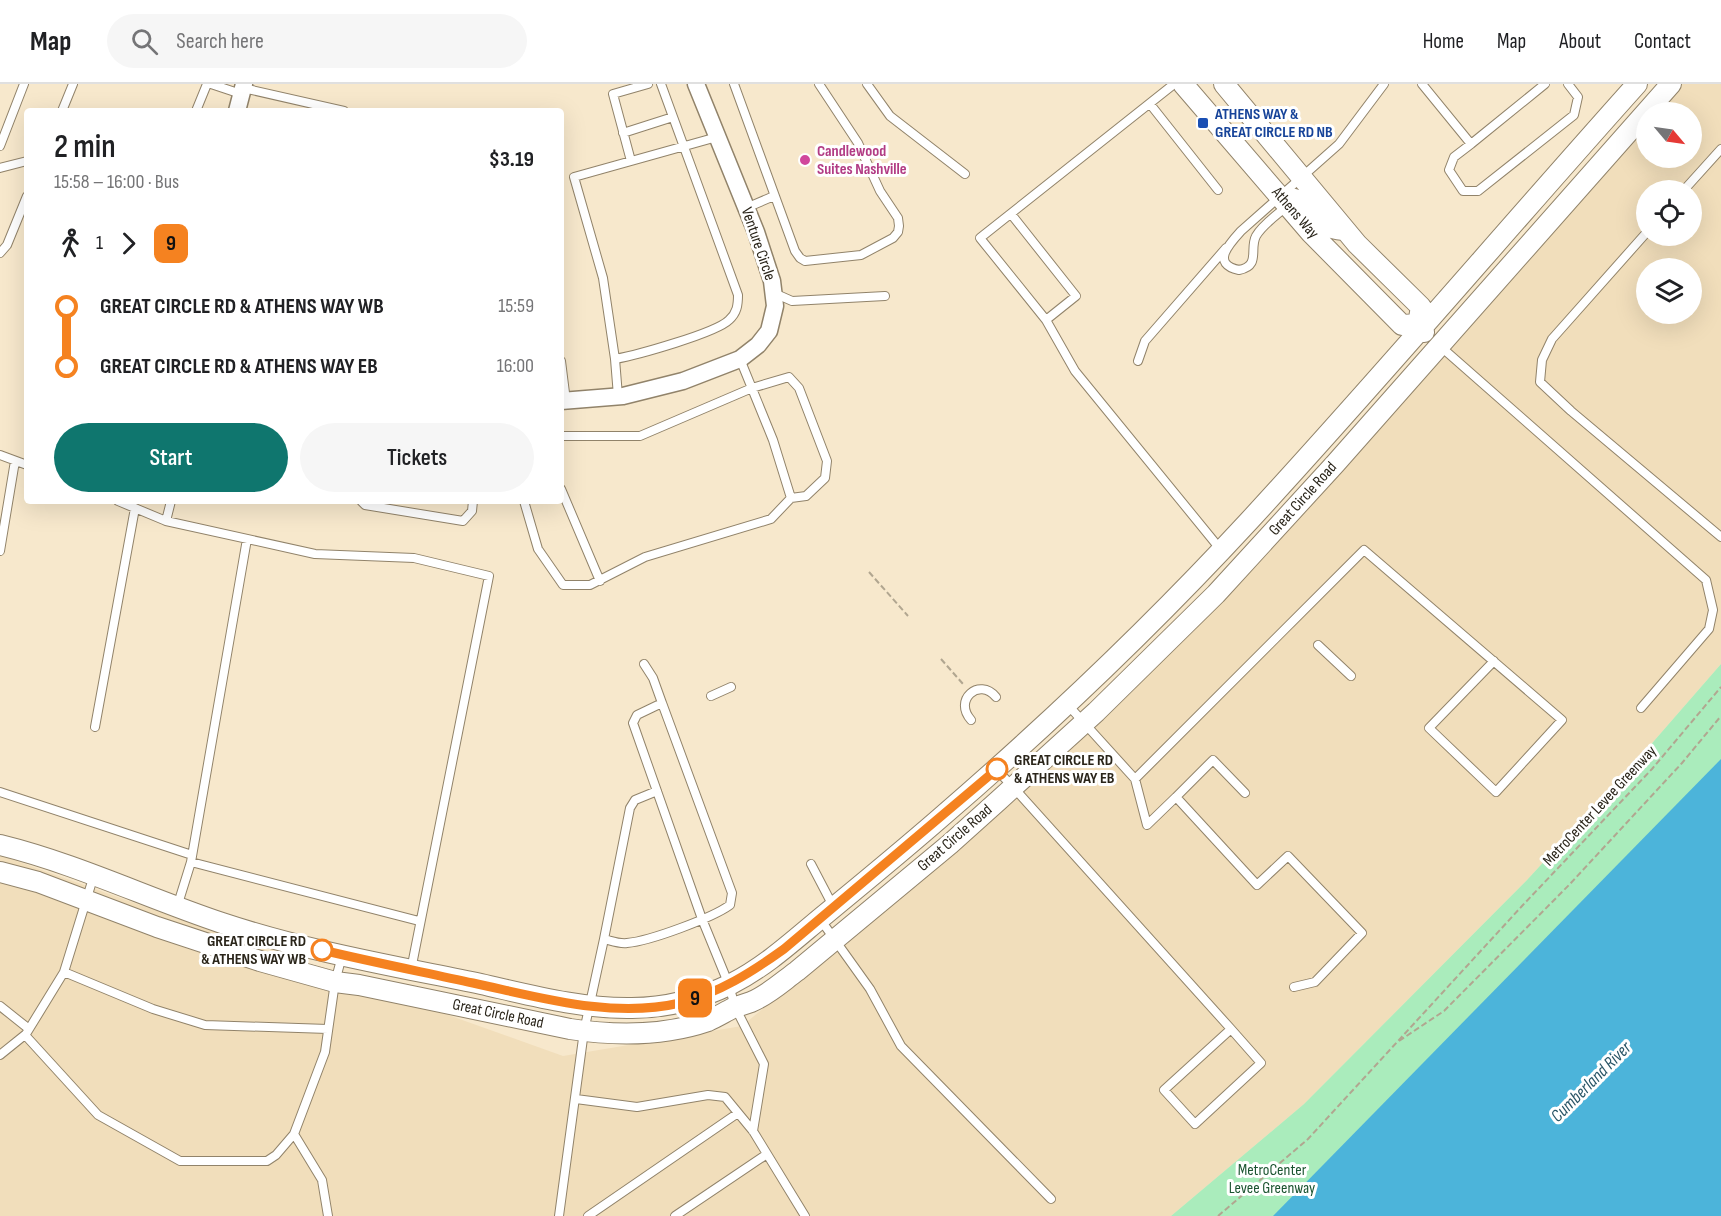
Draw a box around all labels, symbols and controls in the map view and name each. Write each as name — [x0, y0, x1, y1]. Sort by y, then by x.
search box — [107, 14, 527, 68]
text: Map — [30, 25, 71, 58]
icon: search — [128, 25, 161, 58]
text: Search here — [176, 28, 264, 55]
text: Home — [1423, 29, 1464, 54]
text: Map — [1497, 29, 1526, 54]
text: About — [1559, 29, 1601, 54]
text: Contact — [1634, 29, 1691, 54]
north arrow — [1636, 102, 1702, 168]
map controls — [1636, 102, 1702, 324]
place label: ATHENS WAY & GREAT CIRCLE RD NB — [1214, 105, 1333, 142]
marker: ATHENS WAY & GREAT CIRCLE RD NB — [1196, 116, 1210, 130]
text: 2 min — [54, 127, 116, 167]
place label: Candlewood Suites Nashville — [817, 142, 907, 179]
text: $3.19 — [489, 146, 534, 173]
marker: Candlewood Suites Nashville — [798, 153, 812, 167]
text: 15:58 – 16:00 · Bus — [54, 170, 179, 194]
button: locate — [1636, 180, 1702, 246]
street label: Athens Way — [1267, 182, 1323, 243]
street label: Venture Circle — [737, 205, 779, 283]
icon: walk — [54, 227, 87, 260]
icon: forward — [112, 227, 145, 260]
text: 1 — [96, 231, 103, 255]
text: 9 — [166, 231, 176, 256]
button: layers — [1636, 258, 1702, 324]
text: GREAT CIRCLE RD & ATHENS WAY WB — [100, 293, 384, 320]
text: 15:59 — [498, 294, 534, 318]
text: GREAT CIRCLE RD & ATHENS WAY EB — [100, 353, 378, 380]
text: 16:00 — [497, 354, 534, 378]
button: Start — [54, 423, 288, 492]
button: Tickets — [300, 423, 534, 492]
street label: Great Circle Road — [1265, 458, 1341, 540]
street label: MetroCenter Levee Greenway — [1539, 742, 1661, 870]
place label: GREAT CIRCLE RD & ATHENS WAY EB — [1014, 751, 1115, 788]
marker: GREAT CIRCLE RD & ATHENS WAY EB — [986, 758, 1008, 780]
street label: Great Circle Road — [914, 801, 996, 875]
place label: GREAT CIRCLE RD & ATHENS WAY WB — [201, 932, 306, 969]
marker: GREAT CIRCLE RD & ATHENS WAY WB — [311, 939, 333, 961]
line badge: 9 — [676, 978, 714, 1018]
text: 9 — [690, 986, 700, 1011]
street label: Great Circle Road — [451, 995, 545, 1033]
water label: Cumberland River — [1546, 1037, 1636, 1127]
park label: MetroCenter Levee Greenway — [1229, 1161, 1315, 1198]

